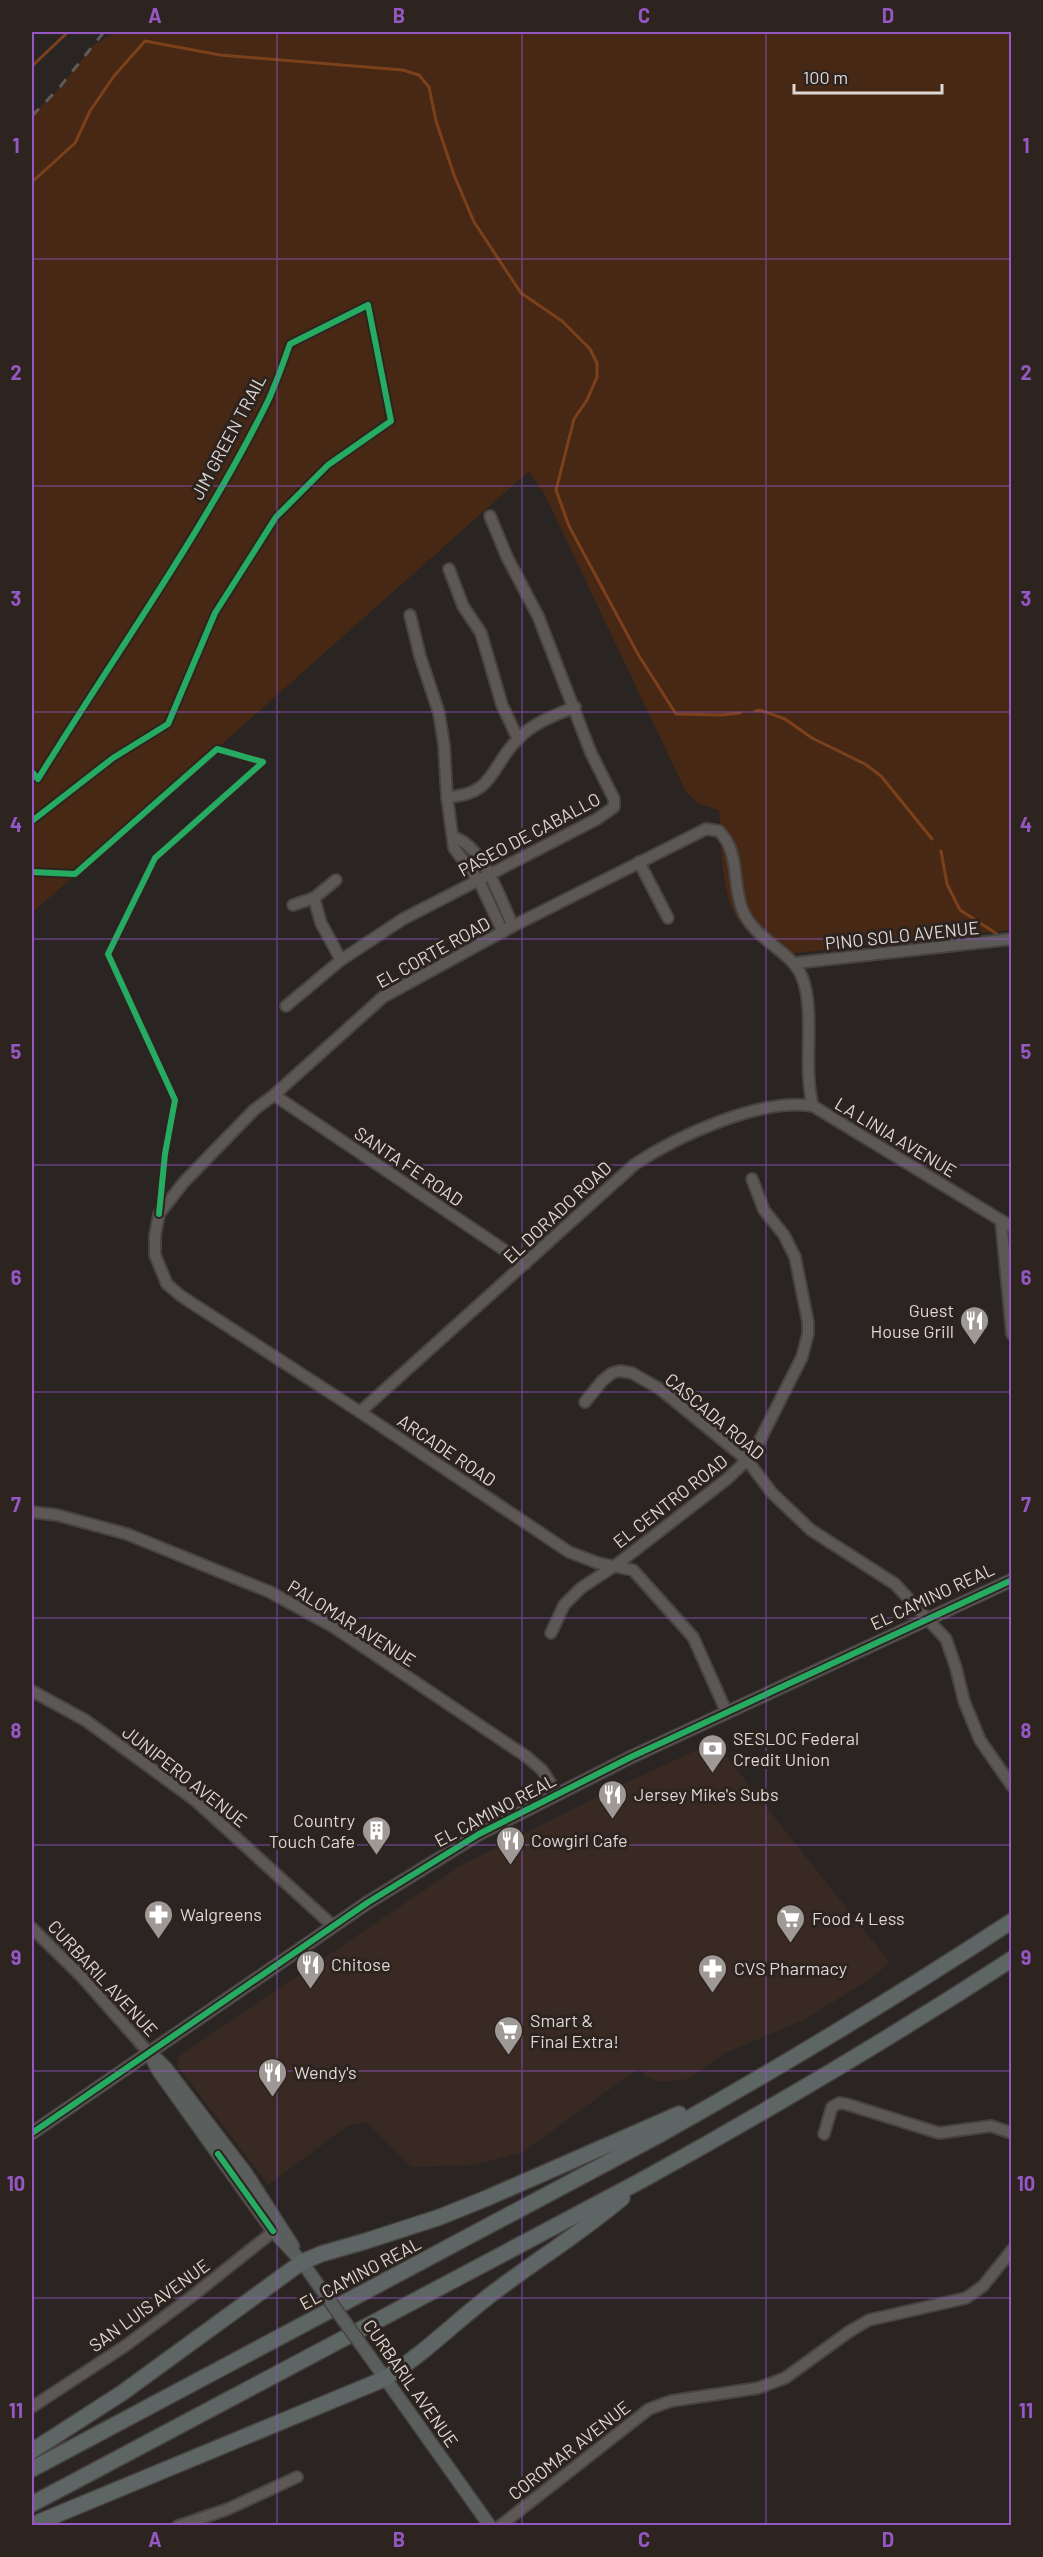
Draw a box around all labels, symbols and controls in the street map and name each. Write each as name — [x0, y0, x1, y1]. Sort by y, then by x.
text: A — [148, 3, 162, 27]
text: B — [393, 3, 405, 27]
text: C — [638, 3, 650, 27]
text: D — [882, 3, 894, 27]
scale bar — [794, 57, 942, 95]
text: 100 m — [803, 66, 848, 88]
text: 1 — [12, 133, 20, 157]
text: 1 — [1022, 133, 1030, 157]
text: 2 — [10, 360, 22, 384]
text: 2 — [1020, 360, 1032, 384]
street label: JIM GREEN TRAIL — [186, 371, 270, 503]
text: 3 — [11, 586, 21, 610]
text: 3 — [1021, 586, 1031, 610]
street label: PASEO DE CABALLO — [454, 787, 604, 881]
text: 4 — [10, 812, 22, 836]
text: 4 — [1020, 812, 1032, 836]
street label: EL CORTE ROAD — [372, 912, 494, 992]
street label: PINO SOLO AVENUE — [824, 916, 980, 954]
text: 5 — [11, 1039, 22, 1063]
text: 5 — [1021, 1039, 1032, 1063]
street label: LA LINIA AVENUE — [831, 1092, 961, 1182]
street label: SANTA FE ROAD — [350, 1122, 468, 1210]
street label: EL DORADO ROAD — [498, 1156, 616, 1268]
text: 6 — [11, 1265, 22, 1289]
text: 6 — [1021, 1265, 1032, 1289]
place label: Guest House Grill — [870, 1299, 954, 1342]
restaurant icon: Guest House Grill — [959, 1304, 991, 1346]
street label: CASCADA ROAD — [661, 1368, 769, 1464]
street label: ARCADE ROAD — [394, 1409, 500, 1491]
street label: EL CENTRO ROAD — [608, 1450, 732, 1552]
text: 7 — [11, 1492, 21, 1516]
text: 7 — [1021, 1492, 1031, 1516]
street label: EL CAMINO REAL — [867, 1558, 997, 1634]
street label: PALOMAR AVENUE — [284, 1575, 420, 1671]
text: 8 — [11, 1718, 22, 1742]
text: 8 — [1021, 1718, 1032, 1742]
street label: JUNIPERO AVENUE — [118, 1720, 252, 1832]
place label: SESLOC Federal Credit Union — [733, 1727, 859, 1770]
bank icon: SESLOC Federal Credit Union — [696, 1732, 728, 1774]
street label: EL CAMINO REAL — [431, 1769, 559, 1851]
restaurant icon: Jersey Mike's Subs — [597, 1778, 629, 1820]
place label: Jersey Mike's Subs — [634, 1783, 779, 1805]
place label: Country Touch Cafe — [269, 1809, 355, 1852]
building icon: Country Touch Cafe — [360, 1814, 392, 1856]
restaurant icon: Cowgirl Cafe — [494, 1824, 526, 1866]
place label: Cowgirl Cafe — [531, 1829, 628, 1851]
pharmacy icon: Walgreens — [143, 1898, 175, 1940]
supermarket icon: Food 4 Less — [775, 1902, 807, 1944]
place label: Walgreens — [180, 1903, 262, 1925]
place label: Food 4 Less — [812, 1907, 905, 1929]
street label: CURBARIL AVENUE — [43, 1915, 163, 2041]
text: 9 — [11, 1945, 21, 1969]
text: 9 — [1021, 1945, 1031, 1969]
restaurant icon: Chitose — [294, 1948, 326, 1990]
pharmacy icon: CVS Pharmacy — [697, 1952, 729, 1994]
place label: Chitose — [331, 1953, 391, 1975]
place label: CVS Pharmacy — [734, 1957, 847, 1979]
place label: Smart & Final Extra! — [530, 2009, 619, 2052]
supermarket icon: Smart & Final Extra! — [493, 2014, 525, 2056]
restaurant icon: Wendy's — [257, 2056, 289, 2098]
place label: Wendy's — [294, 2061, 357, 2083]
text: 10 — [7, 2171, 25, 2195]
text: 10 — [1017, 2171, 1035, 2195]
street label: EL CAMINO REAL — [296, 2232, 424, 2314]
street label: SAN LUIS AVENUE — [84, 2254, 214, 2356]
street label: CURBARIL AVENUE — [359, 2315, 463, 2451]
street label: COROMAR AVENUE — [504, 2396, 634, 2504]
text: 11 — [9, 2398, 23, 2422]
text: 11 — [1019, 2398, 1033, 2422]
text: A — [148, 2527, 162, 2551]
text: B — [393, 2527, 405, 2551]
text: C — [638, 2527, 650, 2551]
text: D — [882, 2527, 894, 2551]

